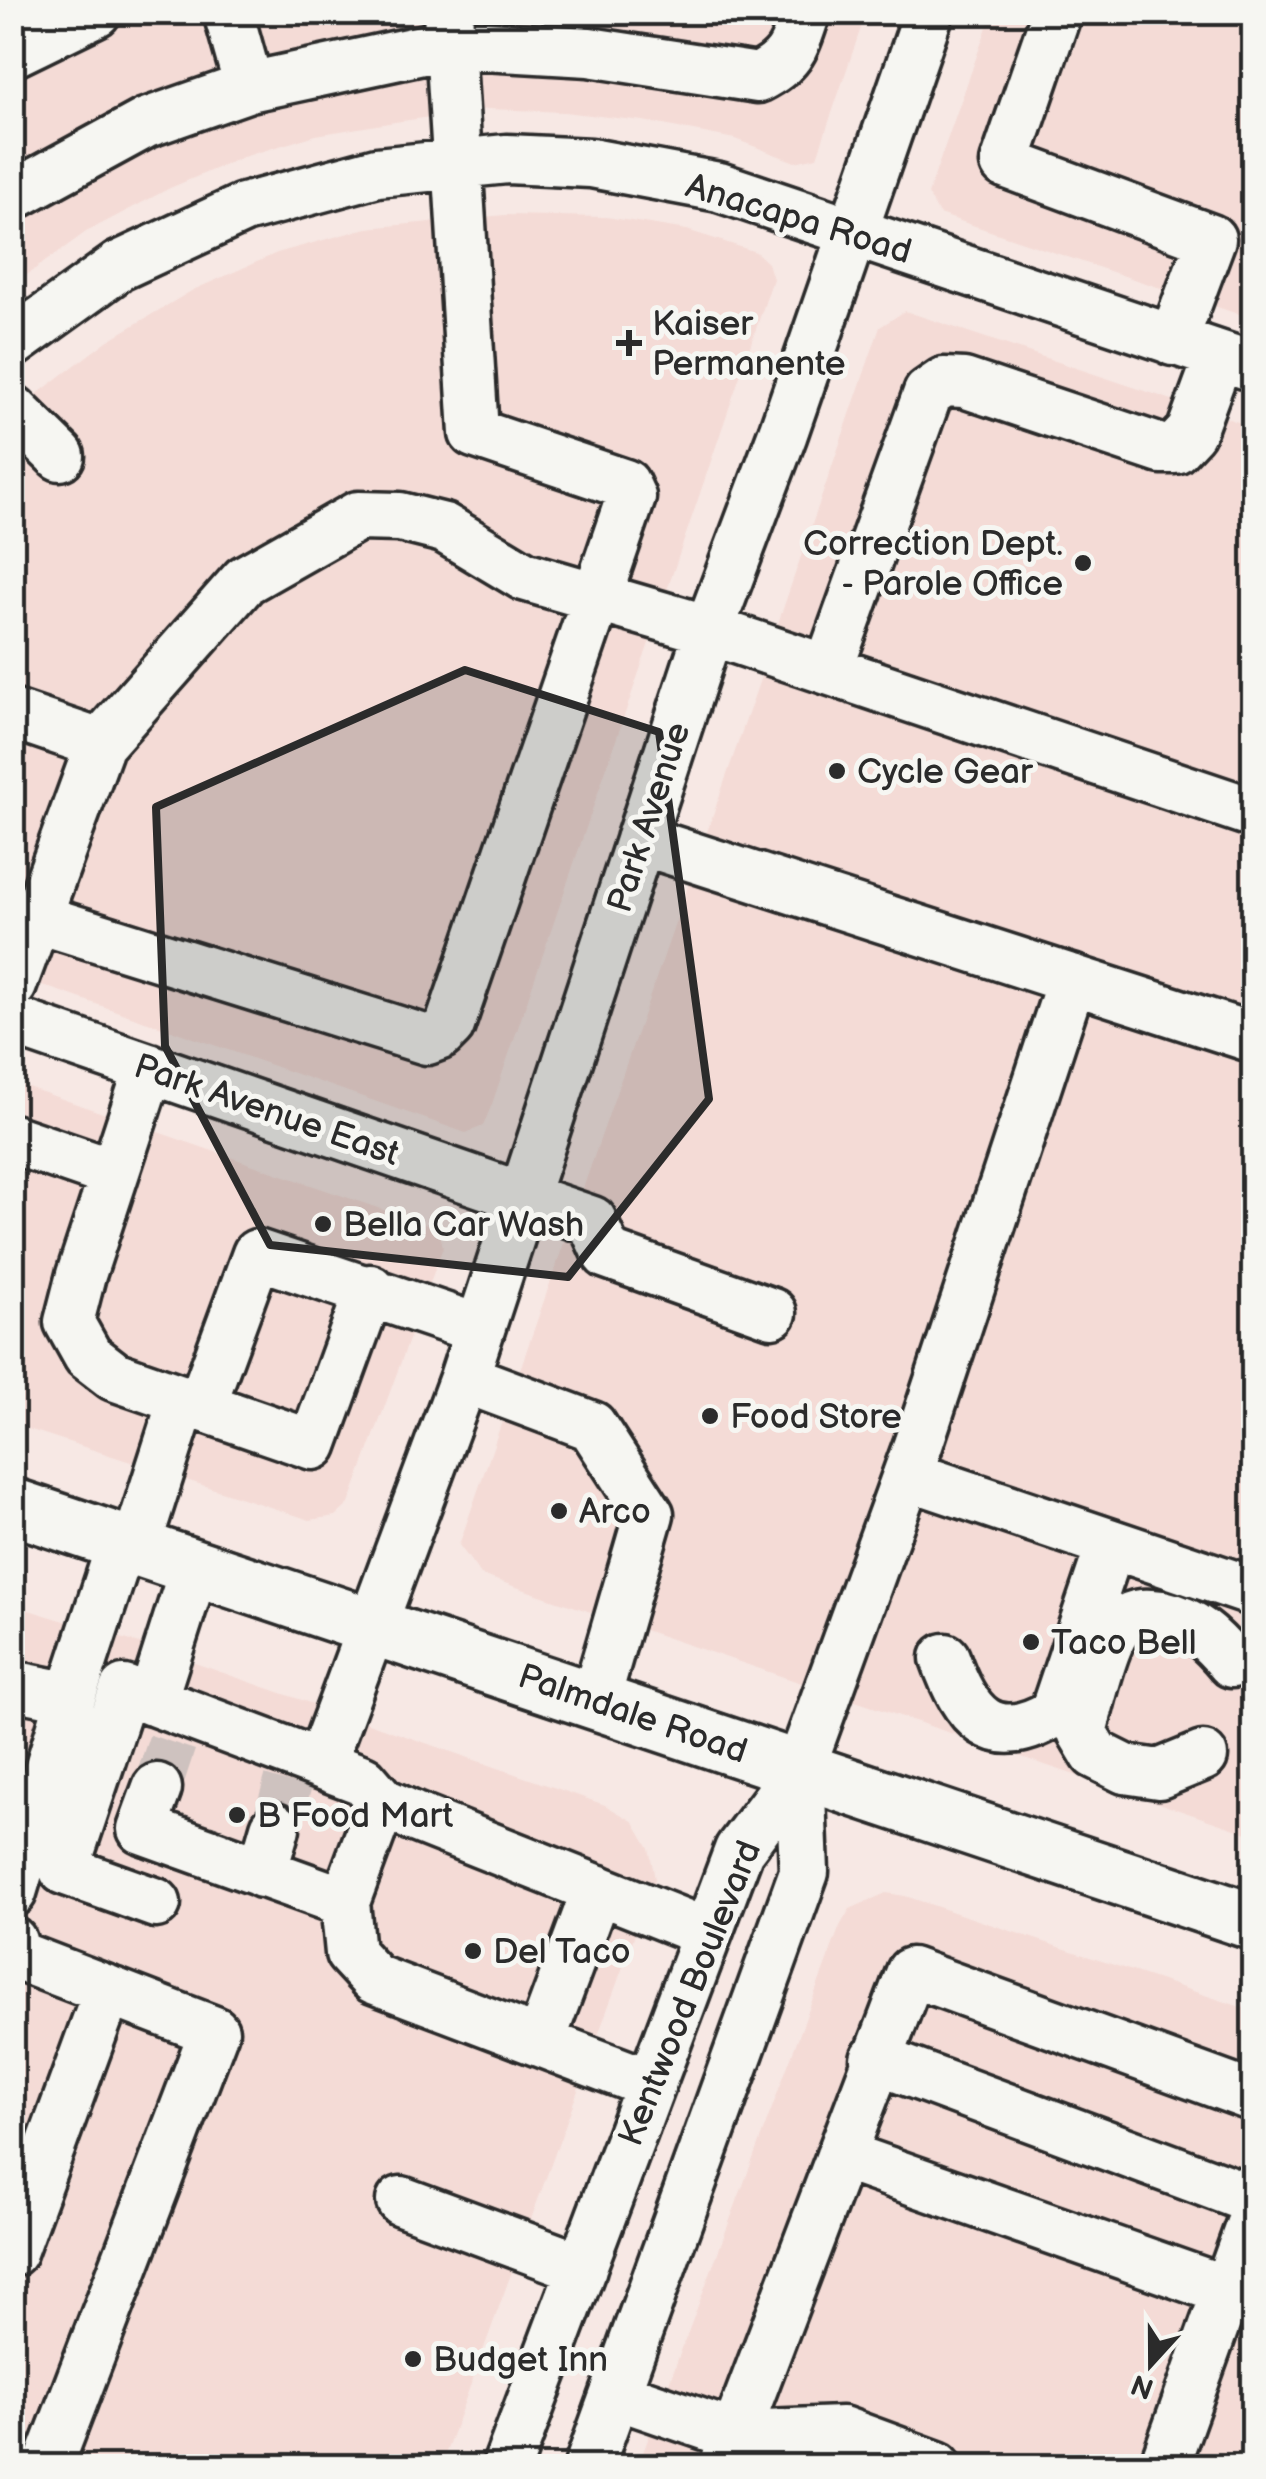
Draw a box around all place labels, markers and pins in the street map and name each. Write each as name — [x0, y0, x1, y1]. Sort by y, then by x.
place label: Kaiser Permanente — [652, 303, 845, 386]
marker: Kaiser Permanente — [616, 330, 642, 356]
place label: Correction Dept. - Parole Office — [803, 523, 1063, 606]
marker: Correction Dept. - Parole Office — [1072, 552, 1094, 574]
place label: Cycle Gear — [857, 751, 1034, 794]
marker: Cycle Gear — [826, 760, 848, 782]
place label: Bella Car Wash — [343, 1204, 584, 1247]
marker: Bella Car Wash — [312, 1213, 334, 1235]
place label: Food Store — [730, 1396, 902, 1439]
marker: Food Store — [699, 1405, 721, 1427]
place label: Arco — [579, 1491, 651, 1534]
marker: Arco — [548, 1500, 570, 1522]
place label: Taco Bell — [1051, 1622, 1196, 1665]
marker: Taco Bell — [1020, 1631, 1042, 1653]
place label: B Food Mart — [257, 1795, 454, 1838]
marker: B Food Mart — [226, 1804, 248, 1826]
place label: Del Taco — [493, 1931, 631, 1974]
marker: Del Taco — [462, 1940, 484, 1962]
place label: Budget Inn — [433, 2339, 608, 2382]
marker: Budget Inn — [402, 2348, 424, 2370]

